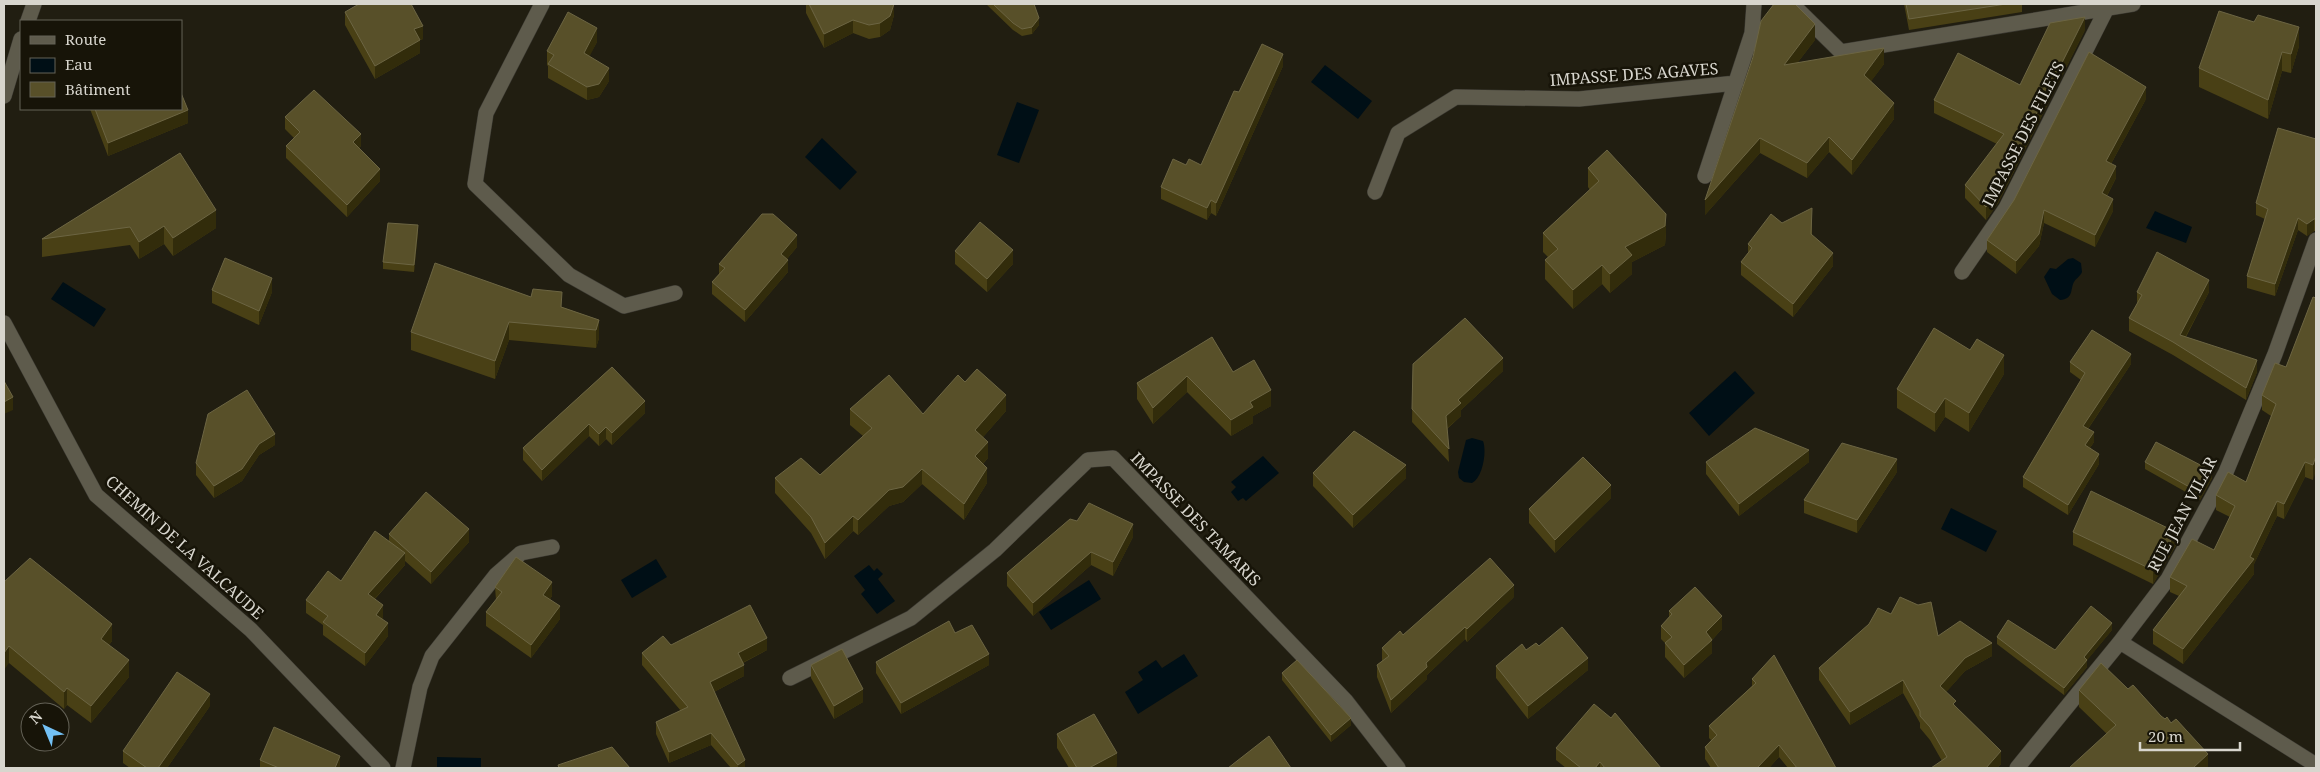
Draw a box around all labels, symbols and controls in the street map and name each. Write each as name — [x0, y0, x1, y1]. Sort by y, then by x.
legend — [20, 20, 182, 110]
text: Route — [65, 29, 106, 49]
text: Eau — [65, 54, 93, 74]
street label: IMPASSE DES AGAVES — [1549, 57, 1719, 91]
street label: IMPASSE DES FILETS — [1977, 57, 2069, 211]
text: Bâtiment — [65, 79, 131, 99]
street label: IMPASSE DES TAMARIS — [1126, 447, 1266, 591]
street label: RUE JEAN VILAR — [2142, 452, 2222, 576]
street label: CHEMIN DE LA VALCAUDE — [101, 470, 269, 624]
north arrow — [20, 702, 70, 752]
text: N — [25, 707, 46, 728]
scale bar — [2140, 720, 2240, 752]
text: 20 m — [2148, 726, 2183, 746]

